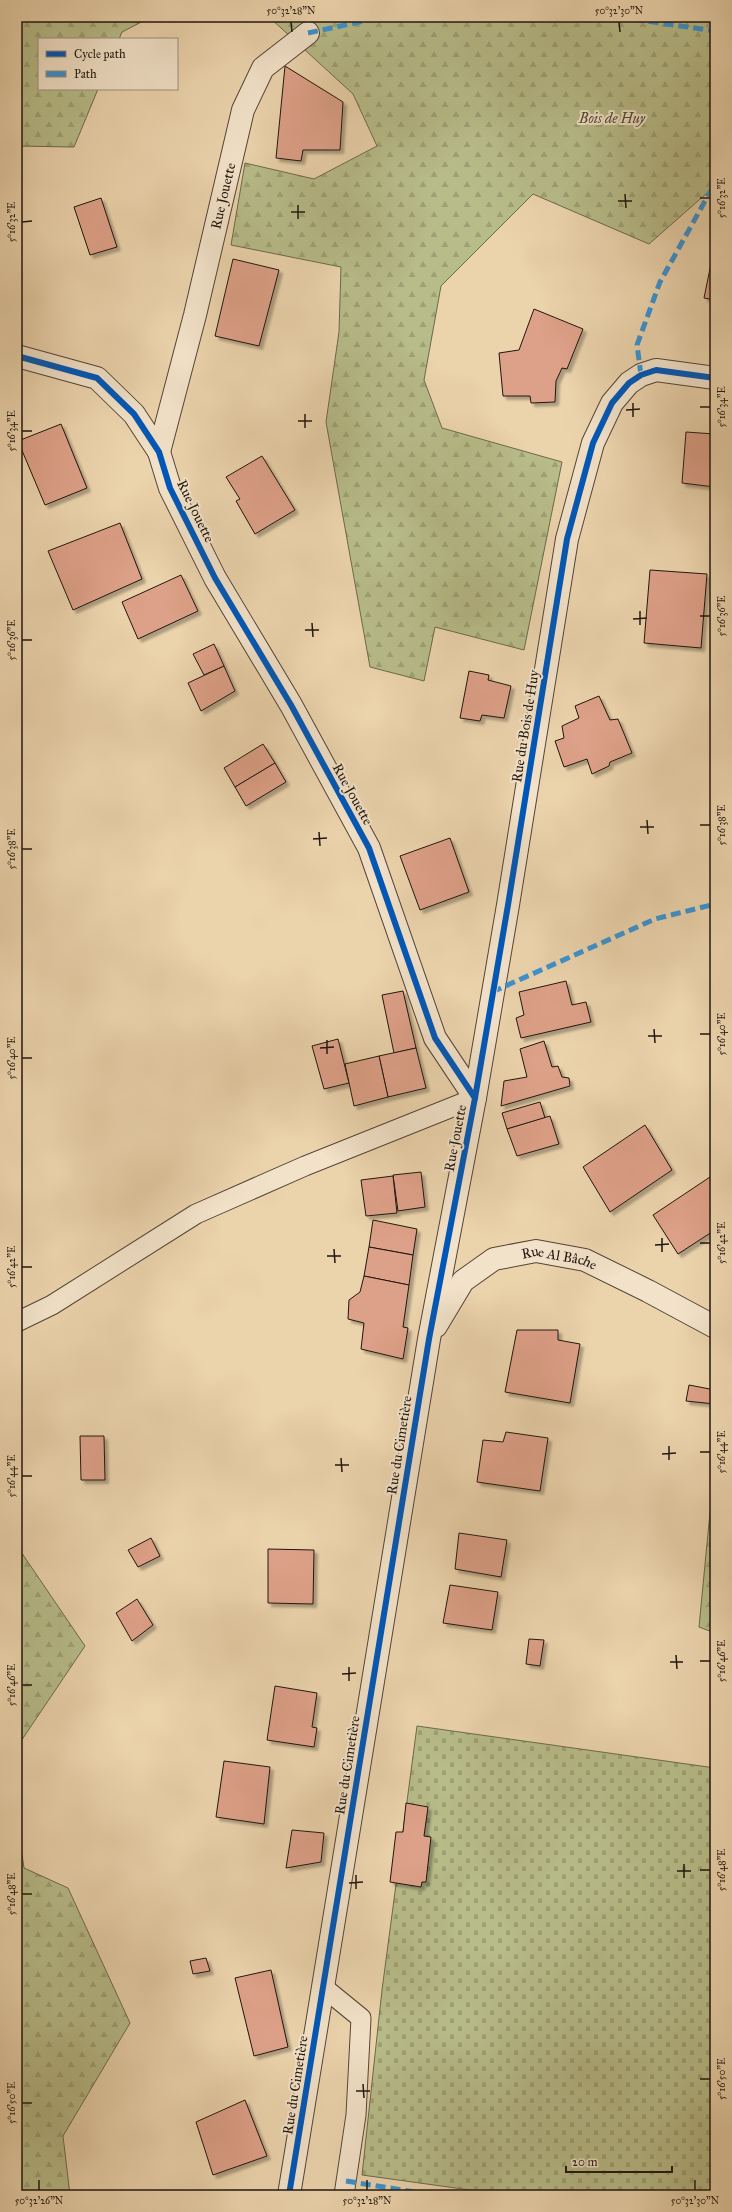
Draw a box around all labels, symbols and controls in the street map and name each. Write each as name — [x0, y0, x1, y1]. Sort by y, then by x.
text: 50°32'28"N — [267, 5, 316, 17]
text: 50°32'30"N — [595, 5, 644, 17]
legend — [38, 38, 178, 90]
text: Cycle path — [74, 47, 126, 61]
text: Path — [74, 67, 97, 81]
park label: Bois de Huy — [578, 110, 646, 127]
street label: Rue Jouette — [207, 161, 239, 231]
text: 5°16'32"E — [716, 178, 728, 218]
text: 5°16'32"E — [6, 202, 18, 242]
text: 5°16'34"E — [716, 386, 728, 428]
text: 5°16'34"E — [6, 410, 18, 452]
street label: Rue Jouette — [172, 477, 218, 546]
text: 5°16'36"E — [716, 596, 728, 636]
text: 5°16'36"E — [6, 620, 18, 660]
street label: Rue du Bois de Huy — [508, 668, 543, 784]
street label: Rue Jouette — [328, 761, 376, 829]
text: 5°16'38"E — [716, 805, 728, 845]
text: 5°16'38"E — [6, 829, 18, 869]
text: 5°16'40"E — [716, 1012, 728, 1056]
text: 5°16'40"E — [6, 1036, 18, 1080]
street label: Rue Jouette — [441, 1103, 471, 1173]
text: 5°16'42"E — [716, 1222, 728, 1264]
street label: Rue Al Bâche — [520, 1243, 600, 1274]
text: 5°16'42"E — [6, 1246, 18, 1288]
street label: Rue du Cimetière — [383, 1394, 416, 1496]
text: 5°16'44"E — [716, 1431, 728, 1473]
text: 5°16'44"E — [6, 1455, 18, 1497]
text: 5°16'46"E — [716, 1640, 728, 1682]
text: 5°16'46"E — [6, 1664, 18, 1706]
street label: Rue du Cimetière — [331, 1714, 364, 1816]
text: 5°16'48"E — [716, 1849, 728, 1891]
text: 5°16'48"E — [6, 1873, 18, 1915]
street label: Rue du Cimetière — [279, 2034, 312, 2136]
text: 5°16'50"E — [716, 2058, 728, 2100]
text: 5°16'50"E — [6, 2082, 18, 2124]
scale bar — [566, 2148, 672, 2174]
text: 20 m — [572, 2155, 598, 2169]
text: 50°32'26"N — [15, 2195, 64, 2207]
text: 50°32'28"N — [343, 2195, 392, 2207]
text: 50°32'30"N — [671, 2195, 720, 2207]

